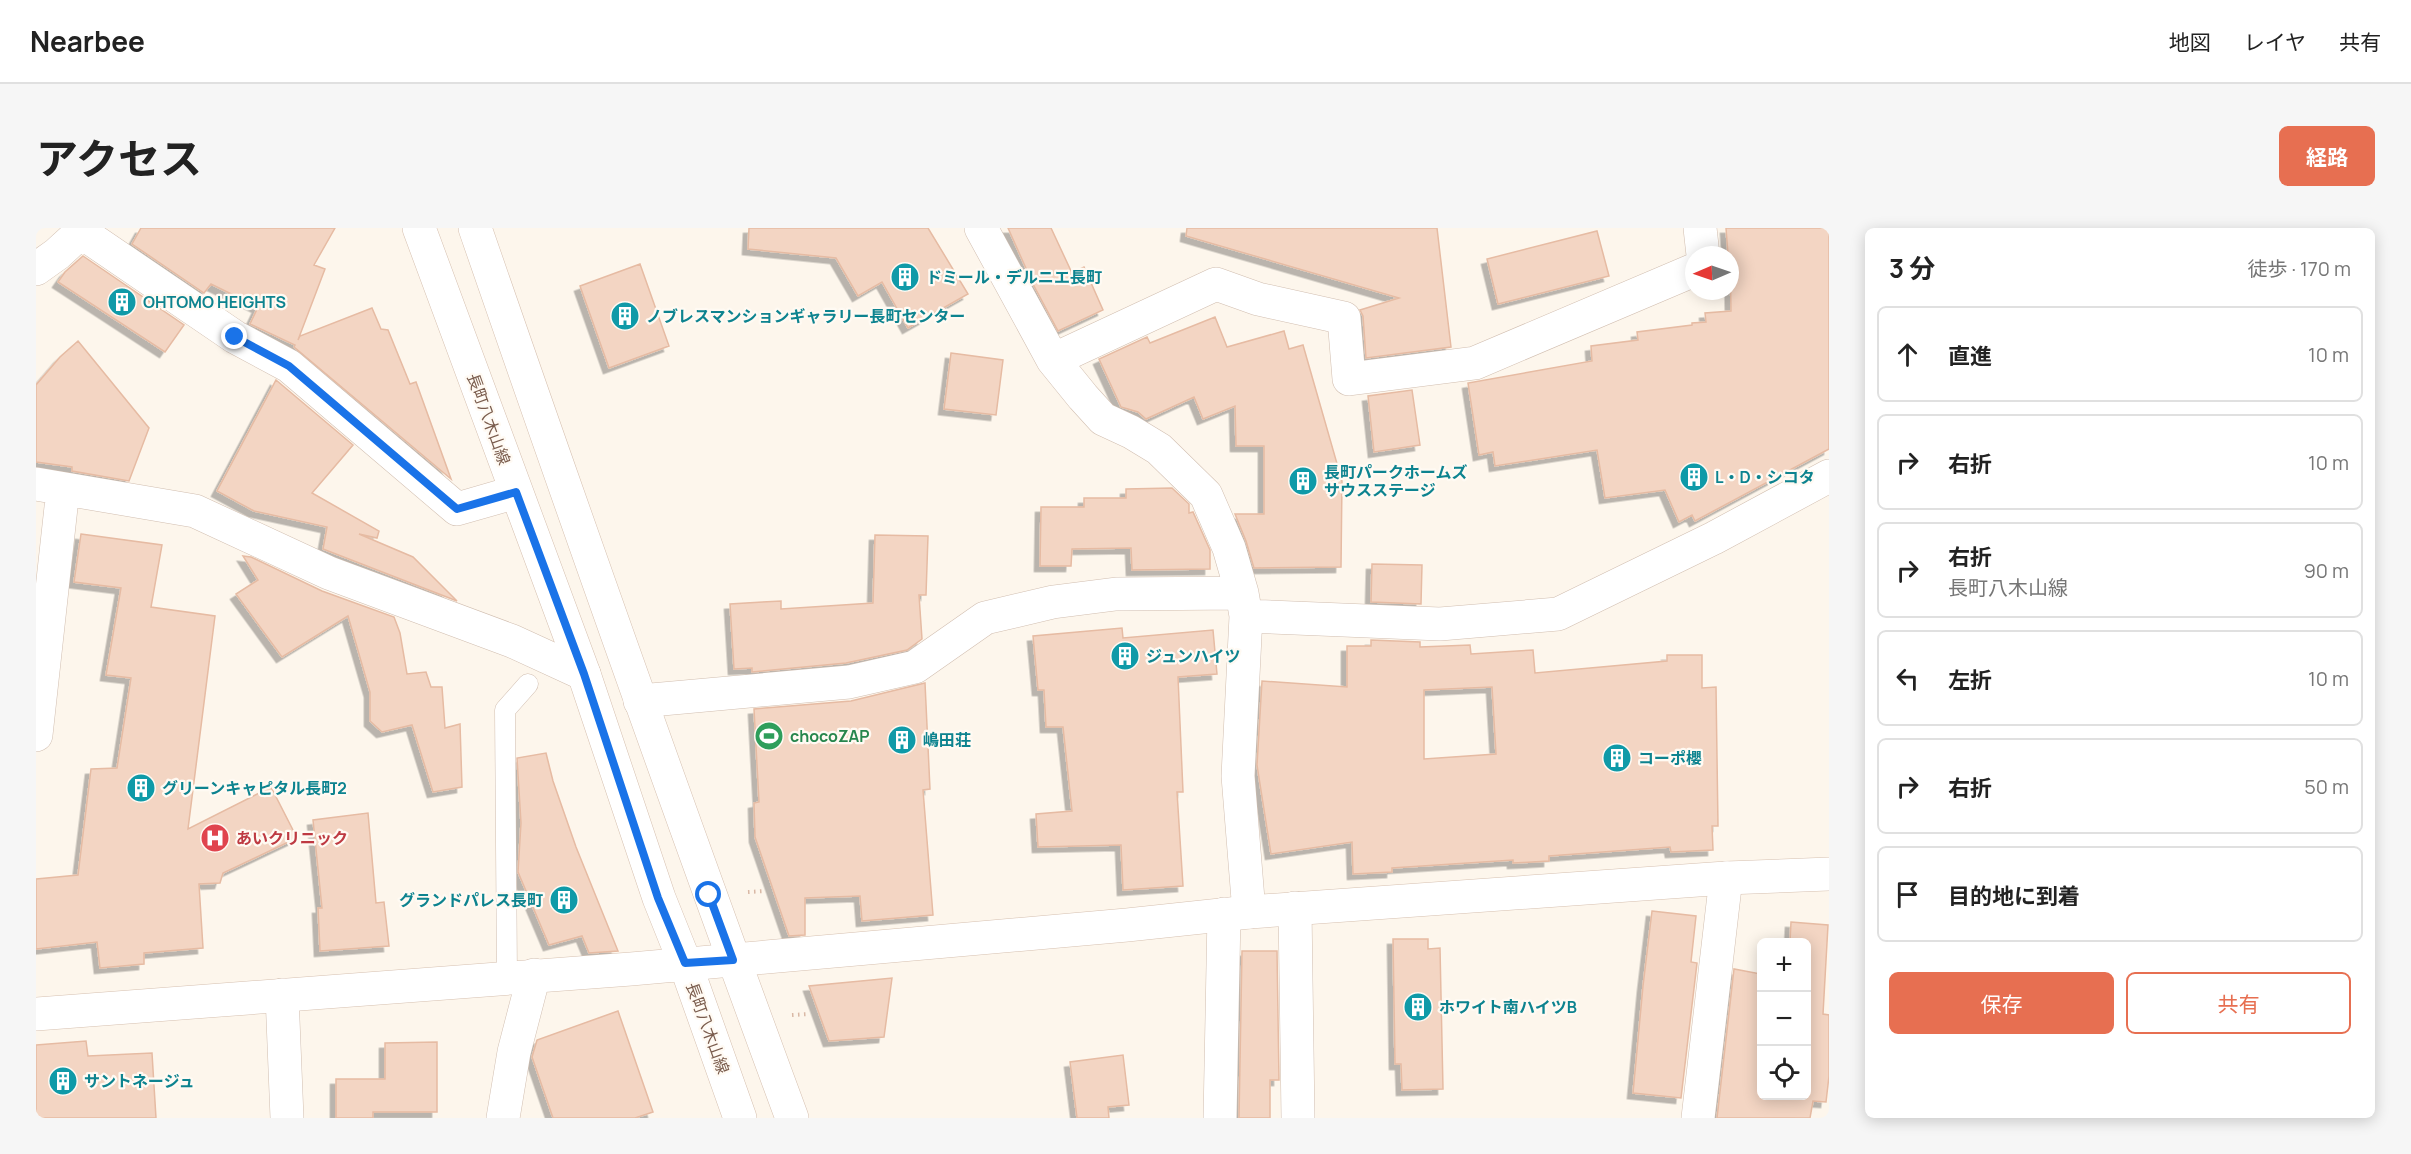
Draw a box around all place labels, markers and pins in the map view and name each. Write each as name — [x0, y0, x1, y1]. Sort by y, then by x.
building icon: ドミール・デルニエ長町 — [889, 261, 921, 293]
place label: ドミール・デルニエ長町 — [926, 266, 1102, 288]
building icon: OHTOMO HEIGHTS — [106, 286, 138, 318]
place label: OHTOMO HEIGHTS — [143, 291, 286, 313]
building icon: ノブレスマンションギャラリー長町センター — [609, 300, 641, 332]
place label: ノブレスマンションギャラリー長町センター — [646, 305, 966, 327]
place label: 長町パークホームズ サウスステージ — [1324, 461, 1468, 501]
building icon: L・D・シコタ — [1678, 461, 1710, 493]
building icon: 長町パークホームズ サウスステージ — [1287, 465, 1319, 497]
place label: L・D・シコタ — [1715, 466, 1815, 488]
building icon: ジュンハイツ — [1109, 640, 1141, 672]
place label: ジュンハイツ — [1146, 645, 1241, 667]
sports icon: chocoZAP — [753, 720, 785, 752]
building icon: 嶋田荘 — [886, 724, 918, 756]
place label: chocoZAP — [790, 725, 870, 747]
place label: 嶋田荘 — [923, 729, 971, 751]
building icon: コーポ櫻 — [1601, 742, 1633, 774]
place label: コーポ櫻 — [1638, 747, 1702, 769]
building icon: グリーンキャピタル長町2 — [125, 772, 157, 804]
place label: グリーンキャピタル長町2 — [162, 777, 347, 799]
hospital icon: あいクリニック — [199, 822, 231, 854]
place label: あいクリニック — [236, 827, 348, 849]
building icon: グランドパレス長町 — [548, 884, 580, 916]
place label: グランドパレス長町 — [399, 889, 543, 911]
building icon: ホワイト南ハイツB — [1402, 991, 1434, 1023]
place label: ホワイト南ハイツB — [1439, 996, 1577, 1018]
building icon: サントネージュ — [47, 1065, 79, 1097]
place label: サントネージュ — [84, 1070, 195, 1092]

